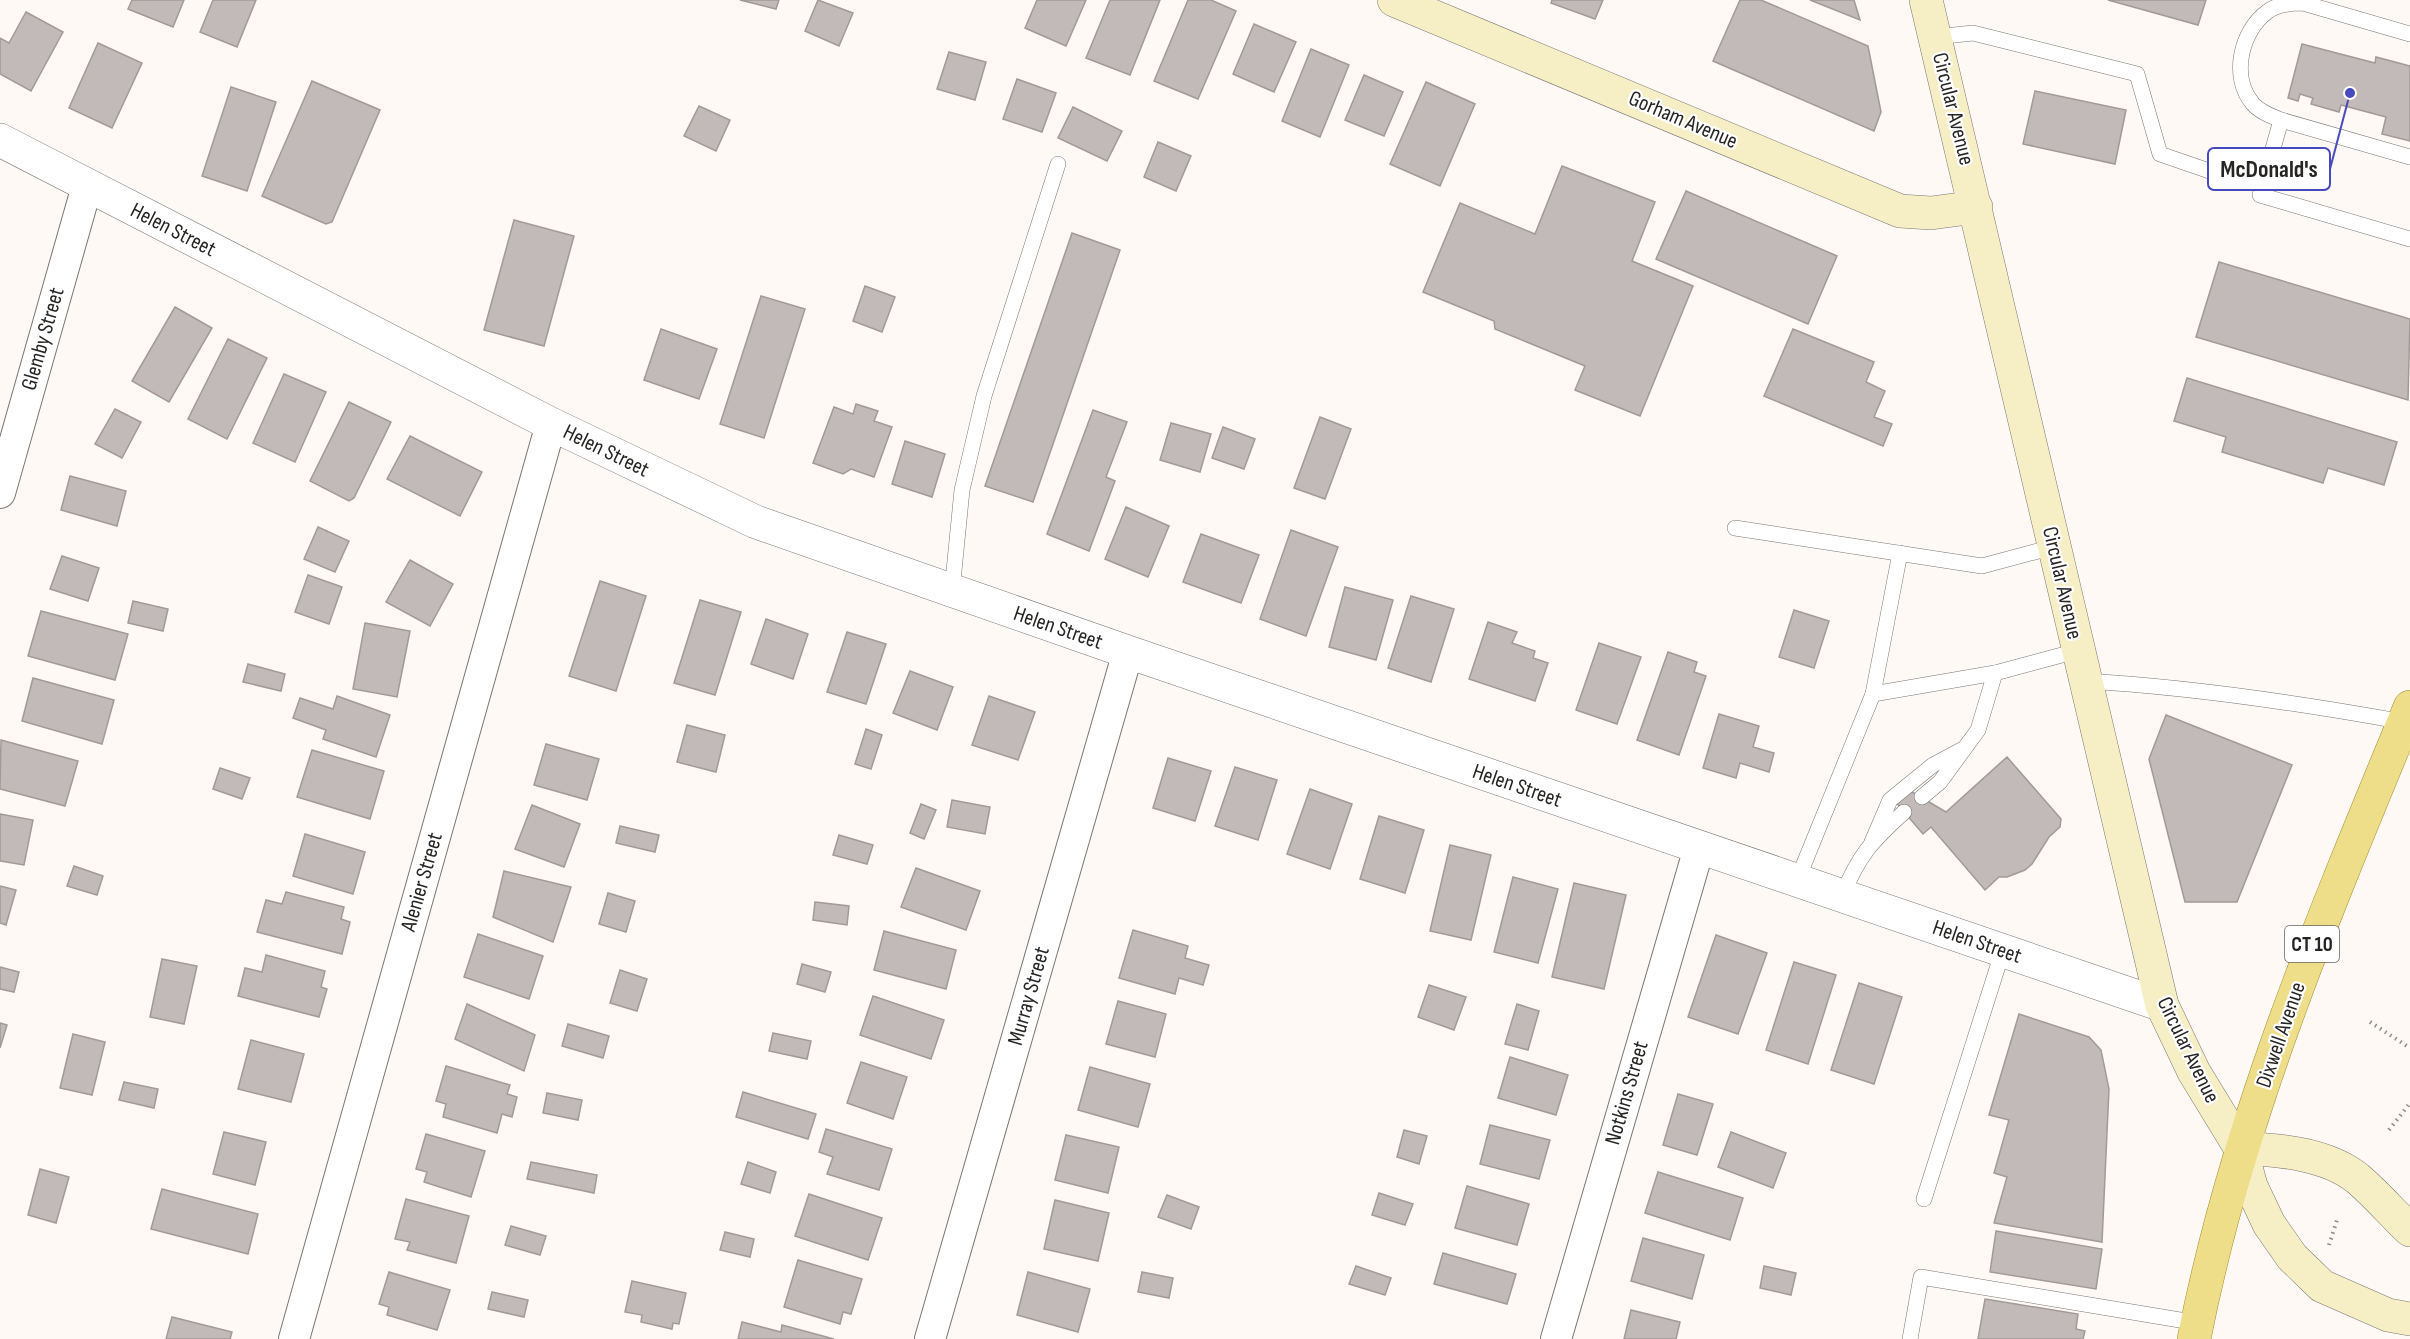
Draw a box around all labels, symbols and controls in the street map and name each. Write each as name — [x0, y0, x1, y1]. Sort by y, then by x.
street label: Circular Avenue — [1926, 50, 1980, 168]
street label: Gorham Avenue — [1624, 85, 1742, 155]
callout: McDonald's — [2208, 148, 2330, 190]
text: McDonald's — [2220, 155, 2318, 184]
street label: Helen Street — [126, 197, 220, 263]
street label: Glemby Street — [15, 284, 71, 393]
street label: Helen Street — [559, 419, 654, 483]
street label: Circular Avenue — [2036, 524, 2088, 642]
street label: Helen Street — [1010, 600, 1106, 656]
street label: Helen Street — [1469, 758, 1565, 814]
street label: Alenier Street — [395, 829, 449, 935]
street label: Helen Street — [1929, 914, 2025, 970]
road number: CT 10 — [2285, 926, 2339, 962]
street label: Murray Street — [1002, 943, 1056, 1048]
street label: Dixwell Avenue — [2250, 979, 2312, 1091]
street label: Circular Avenue — [2151, 992, 2225, 1108]
street label: Notkins Street — [1599, 1038, 1655, 1148]

